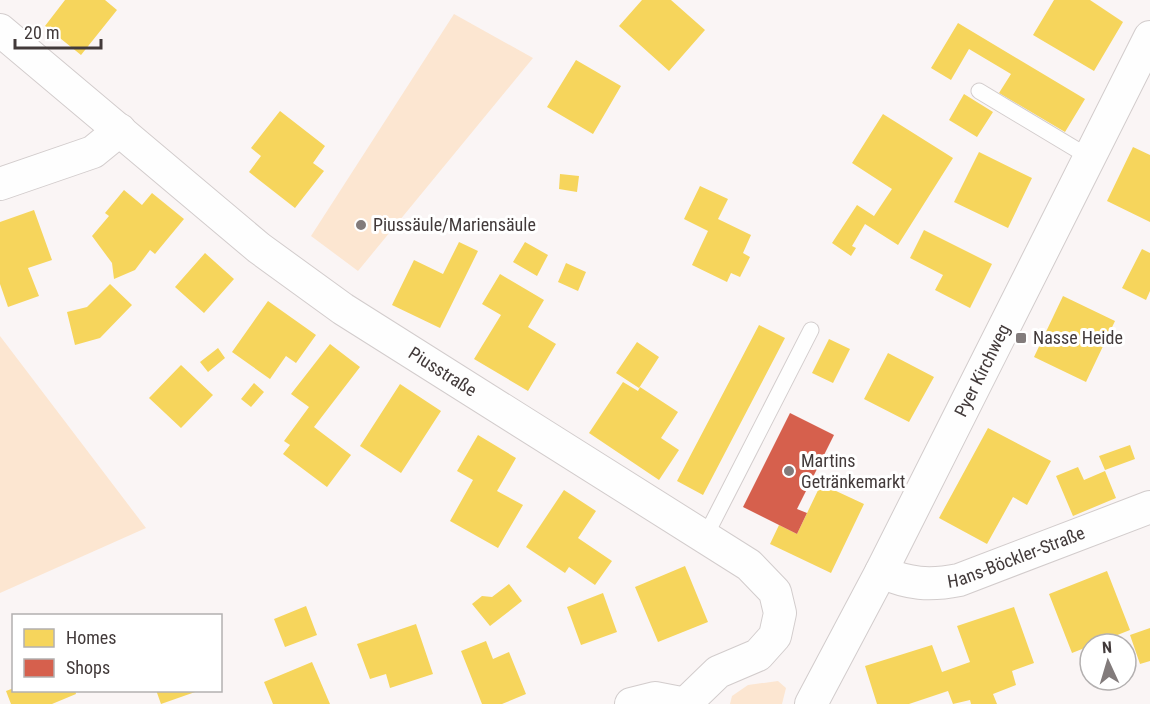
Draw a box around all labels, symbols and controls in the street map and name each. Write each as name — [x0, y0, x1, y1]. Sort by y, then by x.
scale bar — [15, 12, 100, 50]
text: 20 m — [24, 22, 59, 43]
place label: Piussäule/Mariensäule — [373, 214, 536, 235]
marker: Piussäule/Mariensäule — [354, 218, 368, 232]
street label: Pyer Kirchweg — [950, 320, 1014, 420]
place label: Nasse Heide — [1033, 327, 1123, 348]
marker: Nasse Heide — [1014, 331, 1028, 345]
street label: Piusstraße — [405, 342, 481, 401]
place label: Martins Getränkemarkt — [801, 450, 905, 492]
marker: Martins Getränkemarkt — [782, 464, 796, 478]
street label: Hans-Böckler-Straße — [946, 522, 1088, 592]
legend — [12, 614, 222, 692]
text: Homes — [66, 627, 116, 648]
north arrow — [1078, 632, 1138, 692]
text: N — [1101, 638, 1113, 657]
text: Shops — [66, 657, 110, 678]

